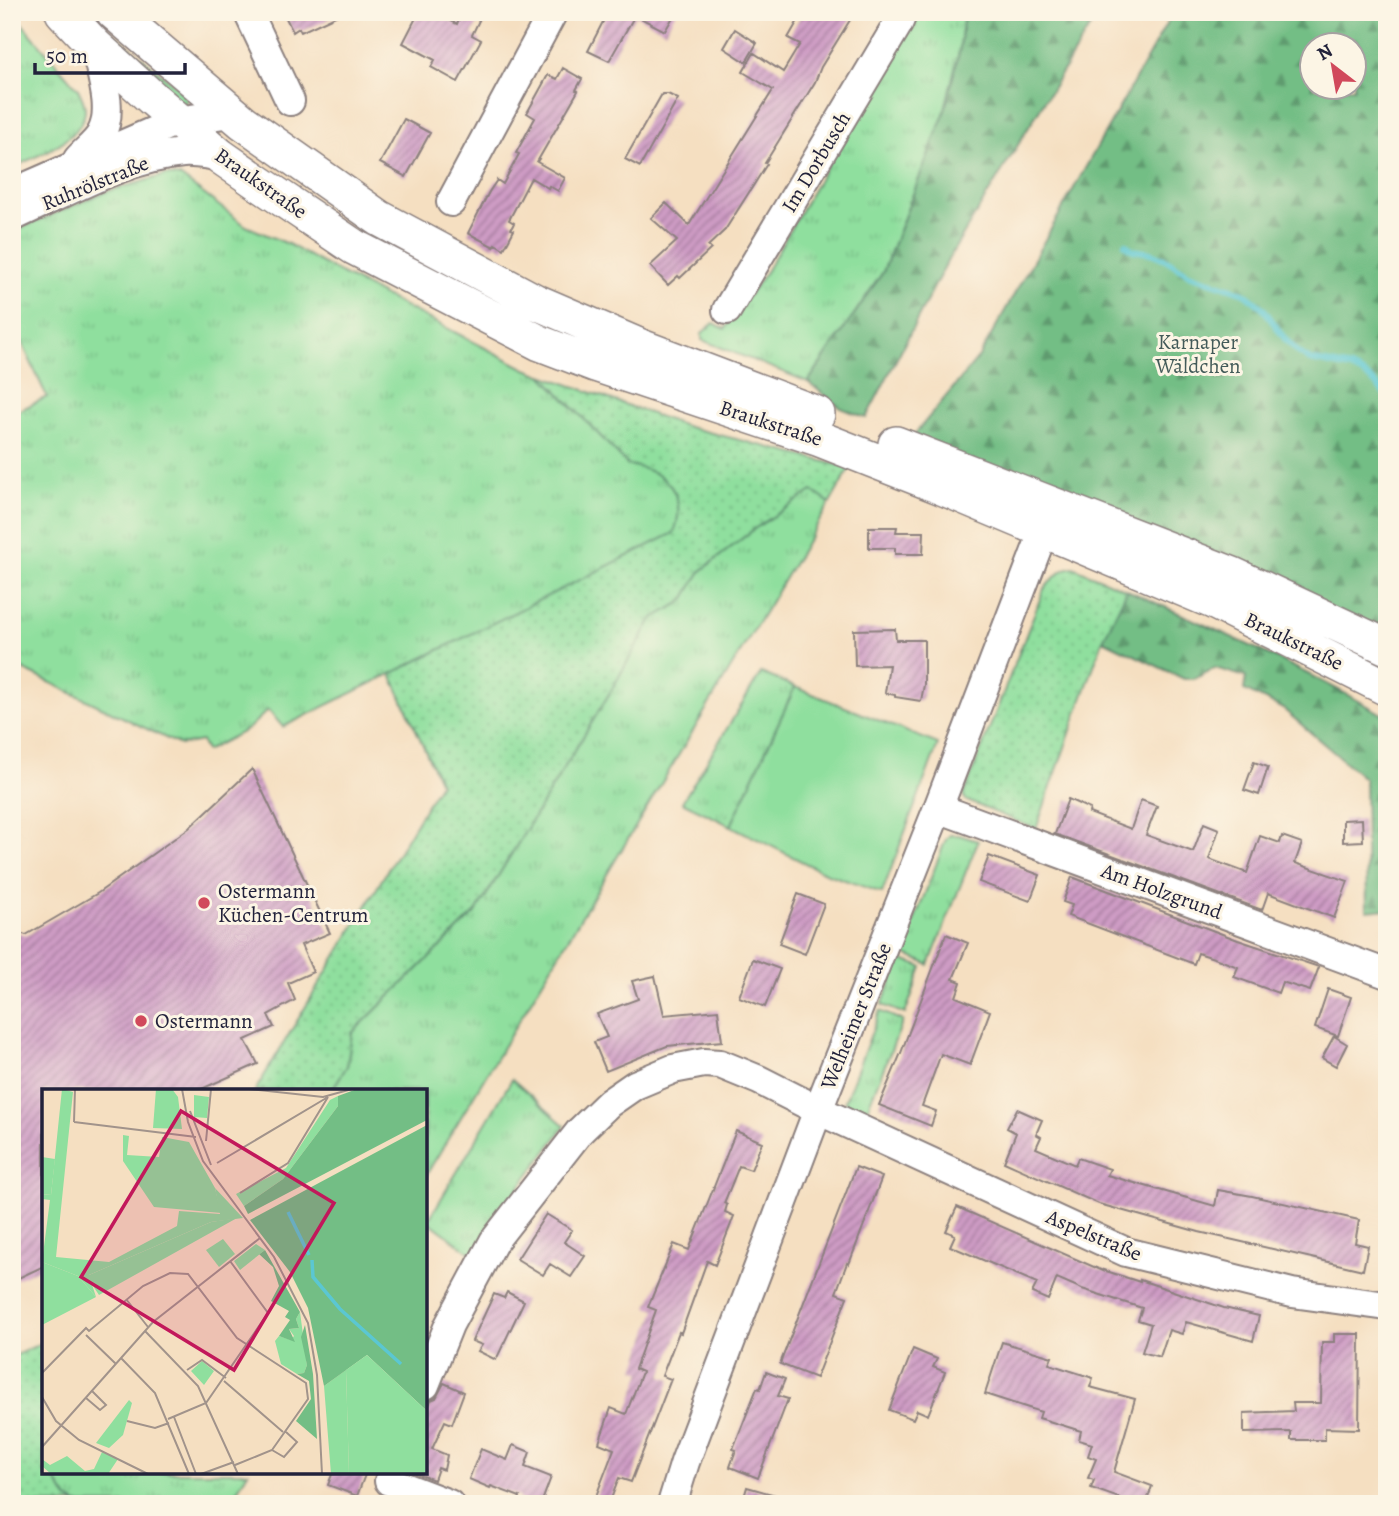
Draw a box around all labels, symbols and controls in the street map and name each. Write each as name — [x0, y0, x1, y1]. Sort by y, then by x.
scale bar — [35, 32, 186, 76]
north arrow — [1298, 32, 1368, 102]
text: N — [1312, 37, 1338, 67]
text: 50 m — [46, 42, 88, 70]
street label: Im Dorbusch — [775, 106, 857, 218]
street label: Braukstraße — [209, 141, 313, 225]
street label: Ruhrölstraße — [37, 149, 153, 217]
park label: Karnaper Wäldchen — [1154, 328, 1241, 380]
street label: Braukstraße — [716, 393, 826, 453]
street label: Braukstraße — [1240, 605, 1348, 677]
street label: Am Holzgrund — [1097, 856, 1227, 926]
place label: Ostermann Küchen-Centrum — [218, 877, 369, 929]
marker: Ostermann Küchen-Centrum — [196, 895, 212, 911]
street label: Welheimer Straße — [813, 939, 898, 1094]
place label: Ostermann — [155, 1007, 253, 1035]
marker: Ostermann — [133, 1013, 149, 1029]
inset map — [42, 1089, 427, 1474]
street label: Aspelstraße — [1041, 1202, 1146, 1268]

